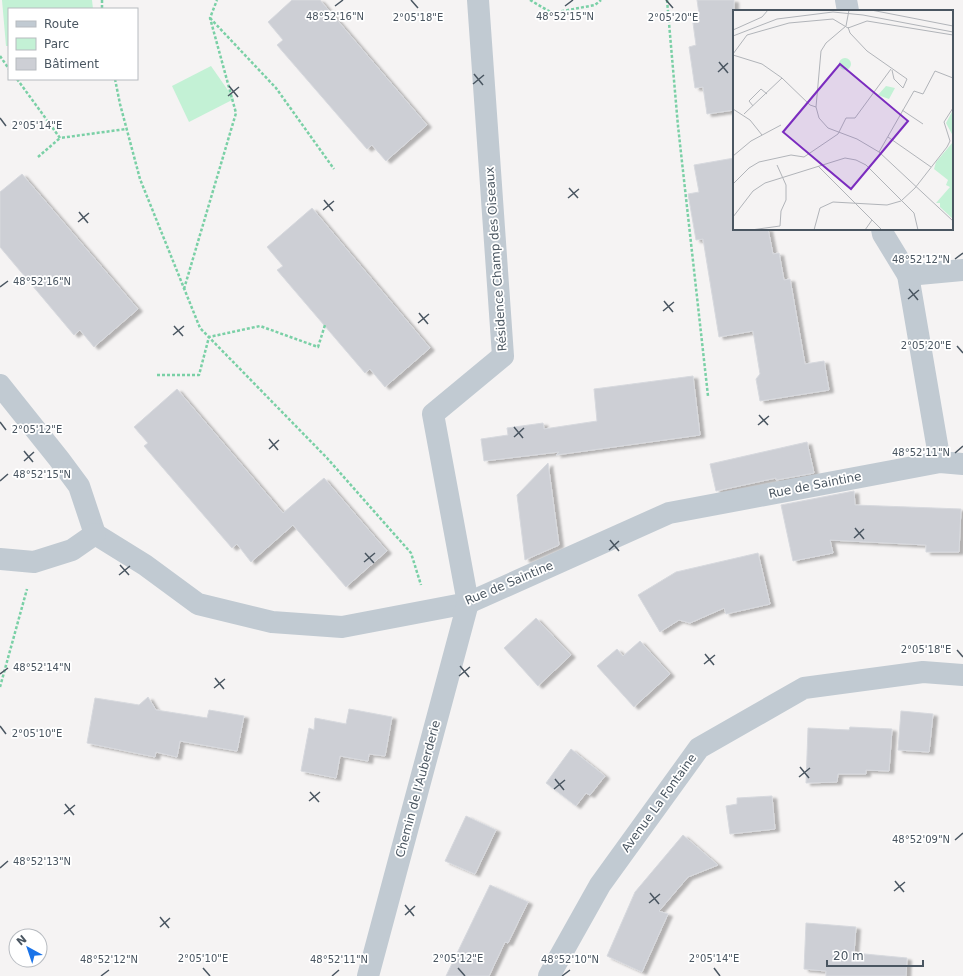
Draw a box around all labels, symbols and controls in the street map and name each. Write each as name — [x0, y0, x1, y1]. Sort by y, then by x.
legend — [8, 8, 138, 80]
inset map — [733, 10, 953, 230]
text: 48°52'16"N — [306, 11, 364, 22]
text: 48°52'15"N — [536, 11, 594, 22]
text: 2°05'18"E — [393, 12, 443, 23]
text: 2°05'20"E — [648, 12, 698, 23]
text: Route — [44, 17, 79, 31]
text: Parc — [44, 37, 69, 51]
text: Bâtiment — [44, 57, 99, 71]
text: 2°05'14"E — [12, 120, 62, 131]
street label: Résidence Champ des Oiseaux — [483, 166, 509, 352]
text: 48°52'12"N — [892, 254, 950, 265]
text: 48°52'16"N — [13, 276, 71, 287]
text: 2°05'20"E — [901, 340, 951, 351]
text: 2°05'12"E — [12, 424, 62, 435]
text: 48°52'11"N — [892, 447, 950, 458]
text: 48°52'15"N — [13, 469, 71, 480]
street label: Rue de Saintine — [767, 469, 863, 501]
street label: Rue de Saintine — [463, 558, 555, 608]
text: 2°05'18"E — [901, 644, 951, 655]
text: 48°52'14"N — [13, 662, 71, 673]
street label: Chemin de l'Auberderie — [393, 719, 443, 859]
text: 2°05'10"E — [12, 728, 62, 739]
street label: Avenue La Fontaine — [619, 751, 699, 855]
text: 48°52'09"N — [892, 834, 950, 845]
text: 48°52'13"N — [13, 856, 71, 867]
north arrow — [8, 928, 48, 968]
text: N — [14, 933, 30, 949]
scale bar — [827, 942, 923, 968]
text: 20 m — [833, 949, 864, 963]
text: 2°05'10"E — [178, 953, 228, 964]
text: 2°05'12"E — [433, 953, 483, 964]
text: 2°05'14"E — [689, 953, 739, 964]
text: 48°52'12"N — [80, 954, 138, 965]
text: 48°52'11"N — [310, 954, 368, 965]
text: 48°52'10"N — [541, 954, 599, 965]

